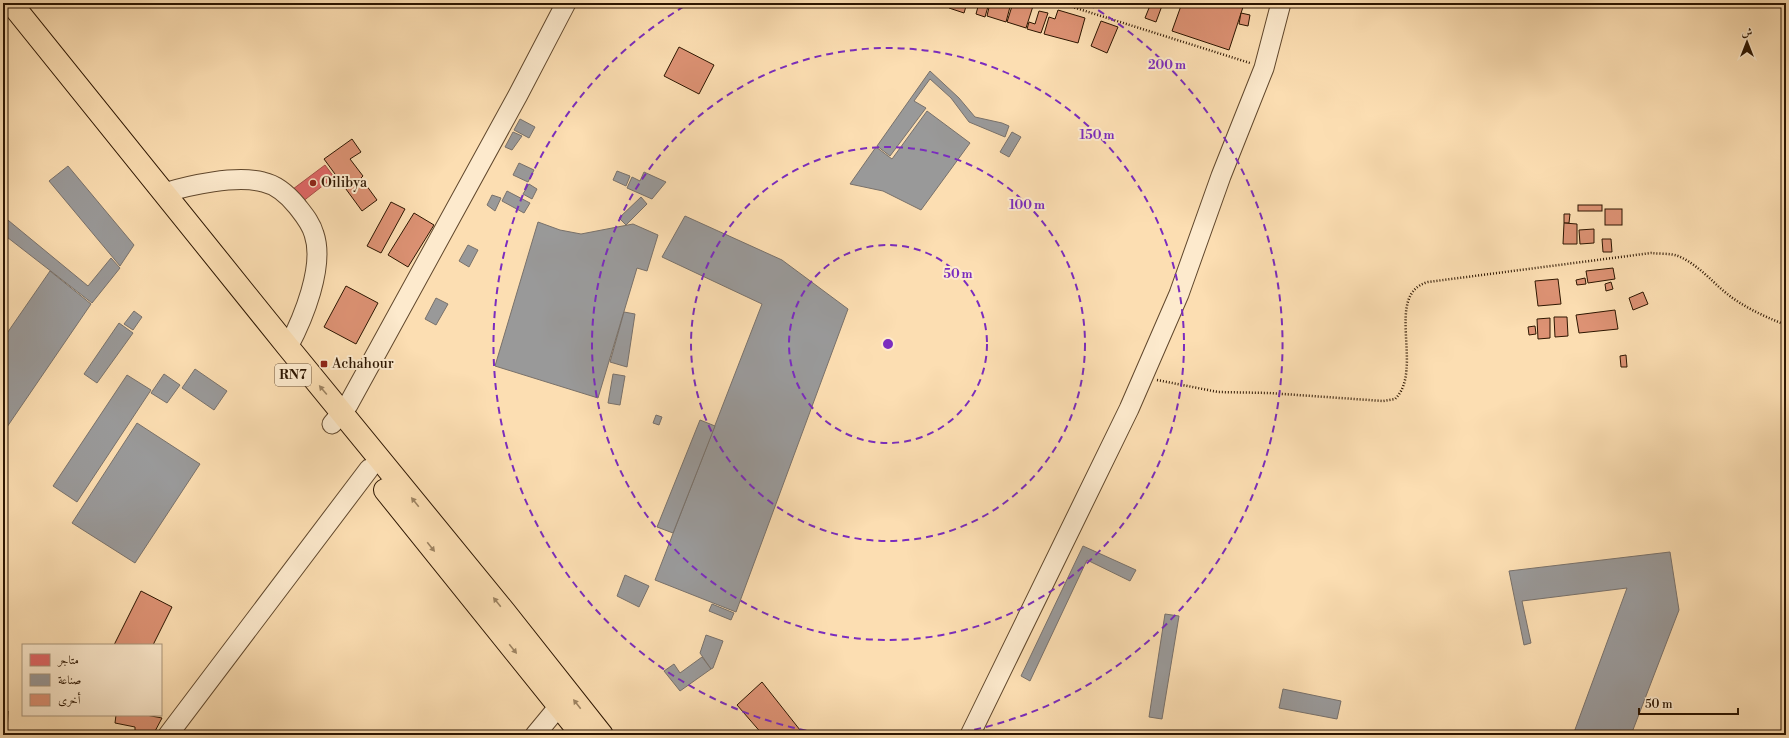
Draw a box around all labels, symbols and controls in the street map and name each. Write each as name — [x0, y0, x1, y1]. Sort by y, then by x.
north arrow — [1727, 22, 1767, 62]
text: ش — [1742, 26, 1753, 40]
text: 200 m — [1148, 58, 1186, 73]
text: 150 m — [1080, 128, 1114, 143]
place label: Oilibya — [321, 174, 368, 192]
marker: Oilibya — [308, 178, 318, 188]
text: 100 m — [1009, 198, 1045, 213]
text: 50 m — [943, 267, 973, 282]
centre of rings — [881, 337, 895, 351]
place label: Achahour — [331, 355, 394, 373]
marker: Achahour — [319, 359, 329, 369]
road number: RN7 — [275, 364, 311, 386]
one-way arrow — [319, 385, 328, 396]
one-way arrow — [410, 496, 419, 507]
one-way arrow — [427, 542, 436, 553]
one-way arrow — [493, 597, 501, 608]
one-way arrow — [508, 643, 517, 654]
legend — [22, 644, 162, 716]
text: متاجر — [56, 653, 79, 668]
text: صناعة — [58, 673, 81, 688]
scale bar — [1639, 690, 1738, 716]
text: أخرى — [58, 692, 81, 708]
text: 50 m — [1645, 697, 1673, 712]
one-way arrow — [573, 699, 582, 710]

